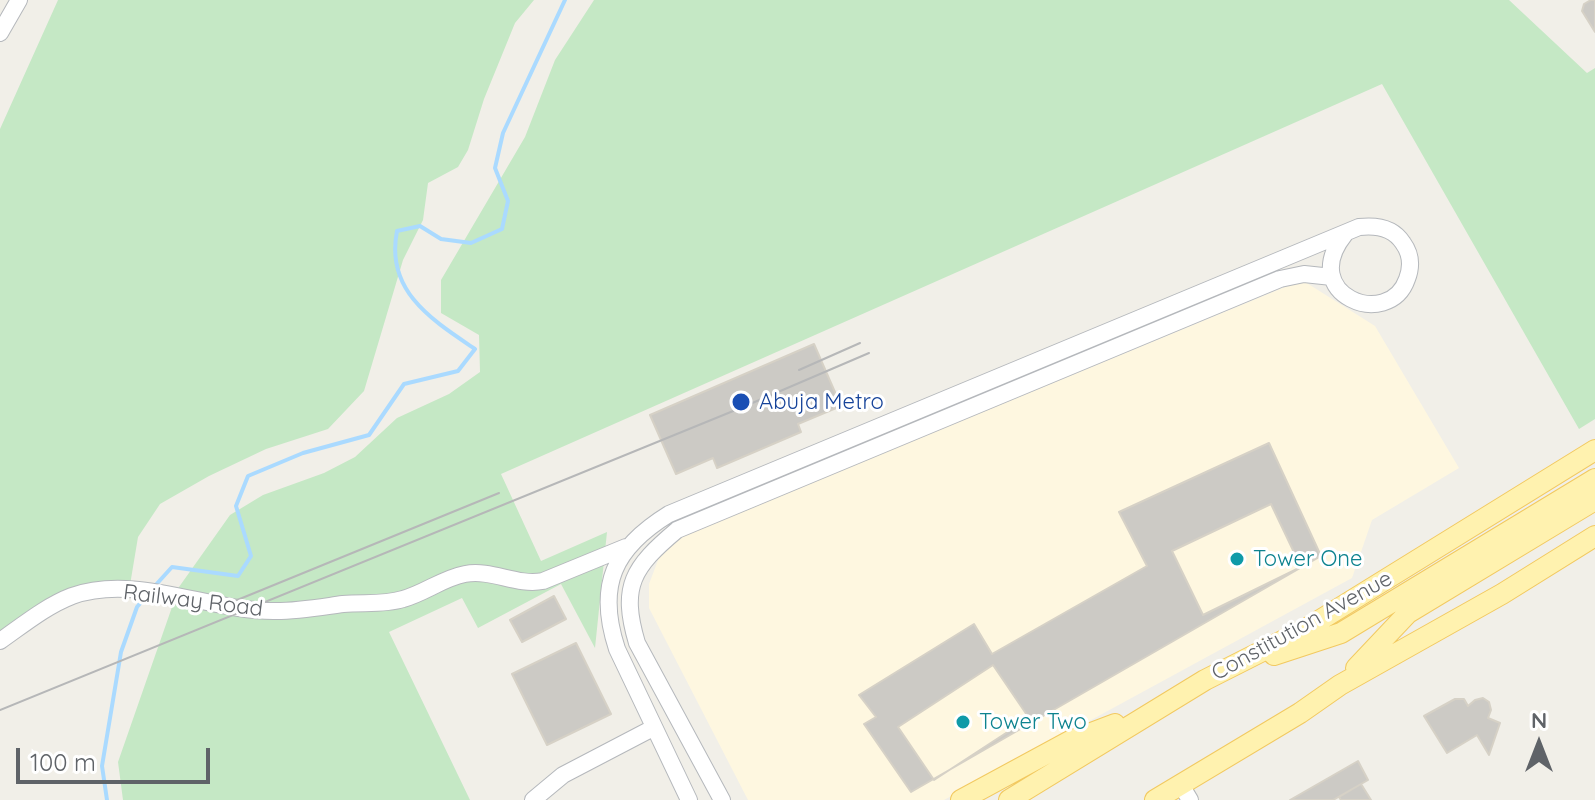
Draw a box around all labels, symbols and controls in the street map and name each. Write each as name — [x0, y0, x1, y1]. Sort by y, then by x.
place label: Abuja Metro — [759, 389, 884, 415]
marker: Abuja Metro — [730, 391, 752, 413]
place label: Tower One — [1253, 546, 1362, 572]
marker: Tower One — [1228, 550, 1246, 568]
street label: Constitution Avenue — [1207, 565, 1397, 687]
street label: Railway Road — [122, 579, 264, 623]
north arrow — [1499, 704, 1579, 784]
text: N — [1531, 706, 1547, 734]
place label: Tower Two — [979, 709, 1087, 735]
marker: Tower Two — [954, 713, 972, 731]
scale bar — [20, 732, 214, 782]
text: 100 m — [30, 747, 96, 777]

